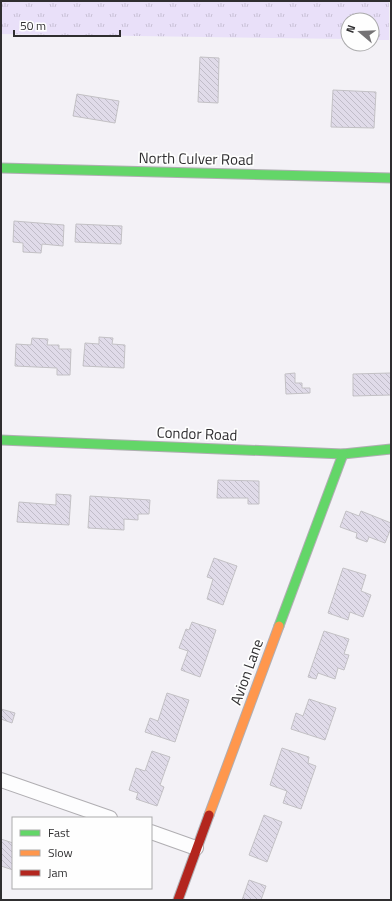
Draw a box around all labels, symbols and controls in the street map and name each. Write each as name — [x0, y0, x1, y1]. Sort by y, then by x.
scale bar — [14, 12, 120, 38]
north arrow — [340, 12, 380, 52]
text: 50 m — [20, 16, 46, 35]
text: N — [342, 23, 359, 35]
street label: North Culver Road — [138, 146, 254, 171]
street label: Condor Road — [156, 421, 238, 446]
street label: Avion Lane — [224, 636, 269, 708]
legend — [12, 817, 152, 889]
text: Fast — [48, 823, 71, 842]
text: Slow — [48, 843, 73, 862]
text: Jam — [48, 863, 68, 882]

